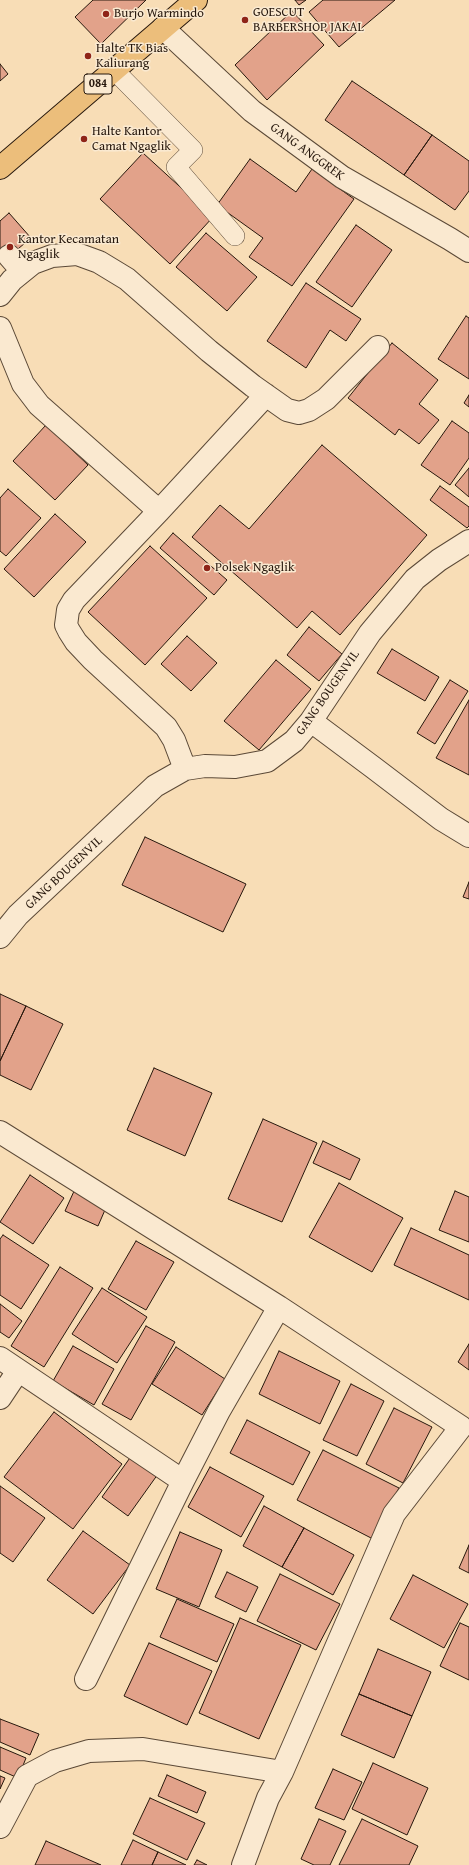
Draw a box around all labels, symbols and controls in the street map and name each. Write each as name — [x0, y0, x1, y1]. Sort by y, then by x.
place label: GOESCUT BARBERSHOP JAKAL — [253, 5, 364, 36]
place label: Burjo Warmindo — [114, 6, 204, 22]
marker: Burjo Warmindo — [101, 9, 111, 19]
marker: GOESCUT BARBERSHOP JAKAL — [240, 15, 250, 25]
place label: Halte TK Bias Kaliurang — [96, 41, 168, 72]
marker: Halte TK Bias Kaliurang — [83, 51, 93, 61]
road number: 084 — [84, 74, 112, 94]
street label: GANG ANGGREK — [267, 120, 347, 184]
place label: Halte Kantor Camat Ngaglik — [92, 124, 171, 155]
marker: Halte Kantor Camat Ngaglik — [79, 134, 89, 144]
place label: Kantor Kecamatan Ngaglik — [18, 232, 119, 263]
marker: Kantor Kecamatan Ngaglik — [5, 242, 15, 252]
place label: Polsek Ngaglik — [215, 560, 294, 576]
marker: Polsek Ngaglik — [202, 563, 212, 573]
street label: GANG BOUGENVIL — [293, 648, 363, 738]
street label: GANG BOUGENVIL — [22, 833, 106, 913]

